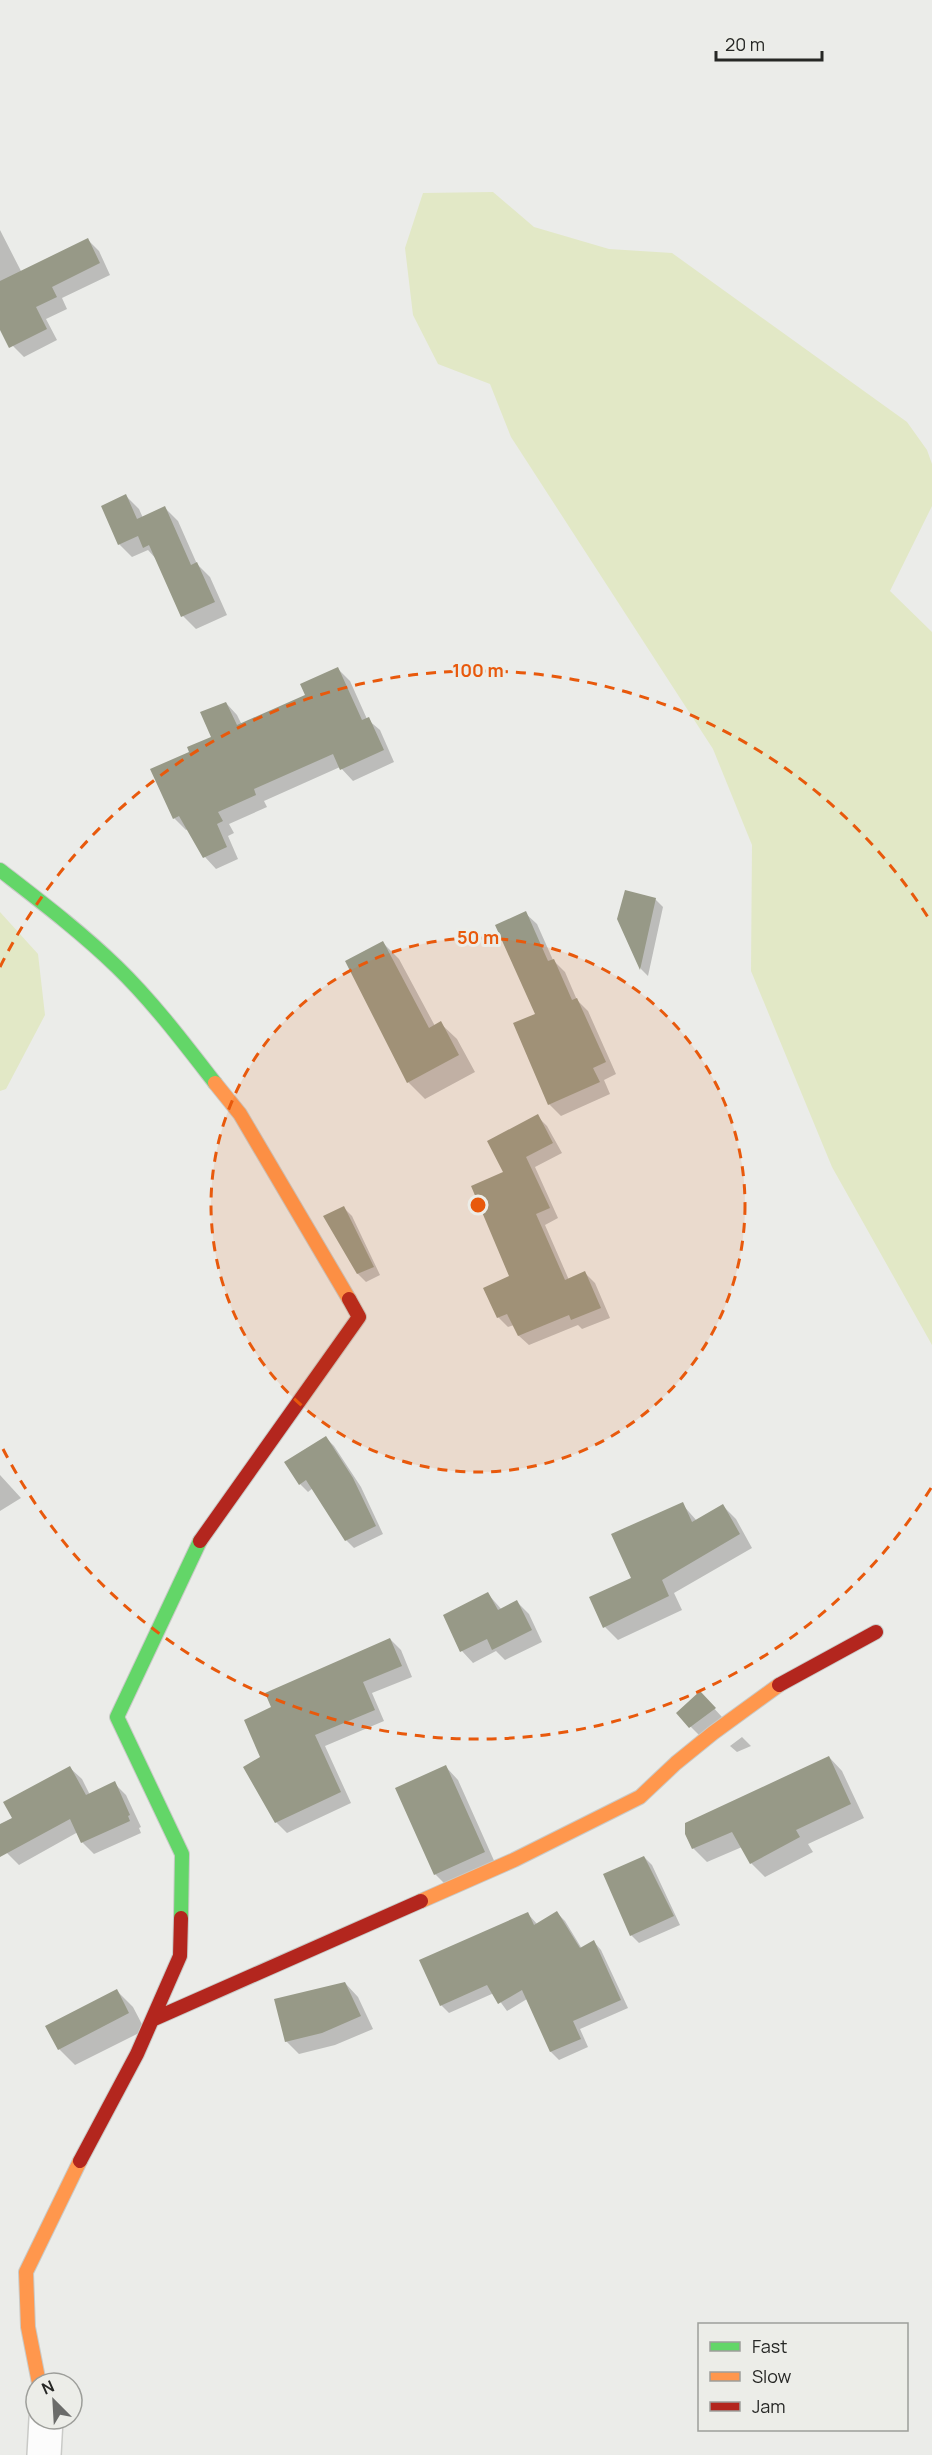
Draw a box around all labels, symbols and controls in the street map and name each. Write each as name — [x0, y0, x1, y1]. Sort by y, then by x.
scale bar — [716, 24, 822, 62]
text: 20 m — [725, 32, 765, 56]
text: 100 m — [452, 658, 504, 682]
text: 50 m — [457, 925, 499, 949]
centre of rings — [468, 1195, 488, 1215]
legend — [698, 2323, 908, 2431]
text: Fast — [752, 2334, 787, 2358]
text: Slow — [752, 2364, 792, 2388]
north arrow — [24, 2371, 84, 2431]
text: N — [38, 2375, 58, 2400]
text: Jam — [752, 2394, 786, 2418]

